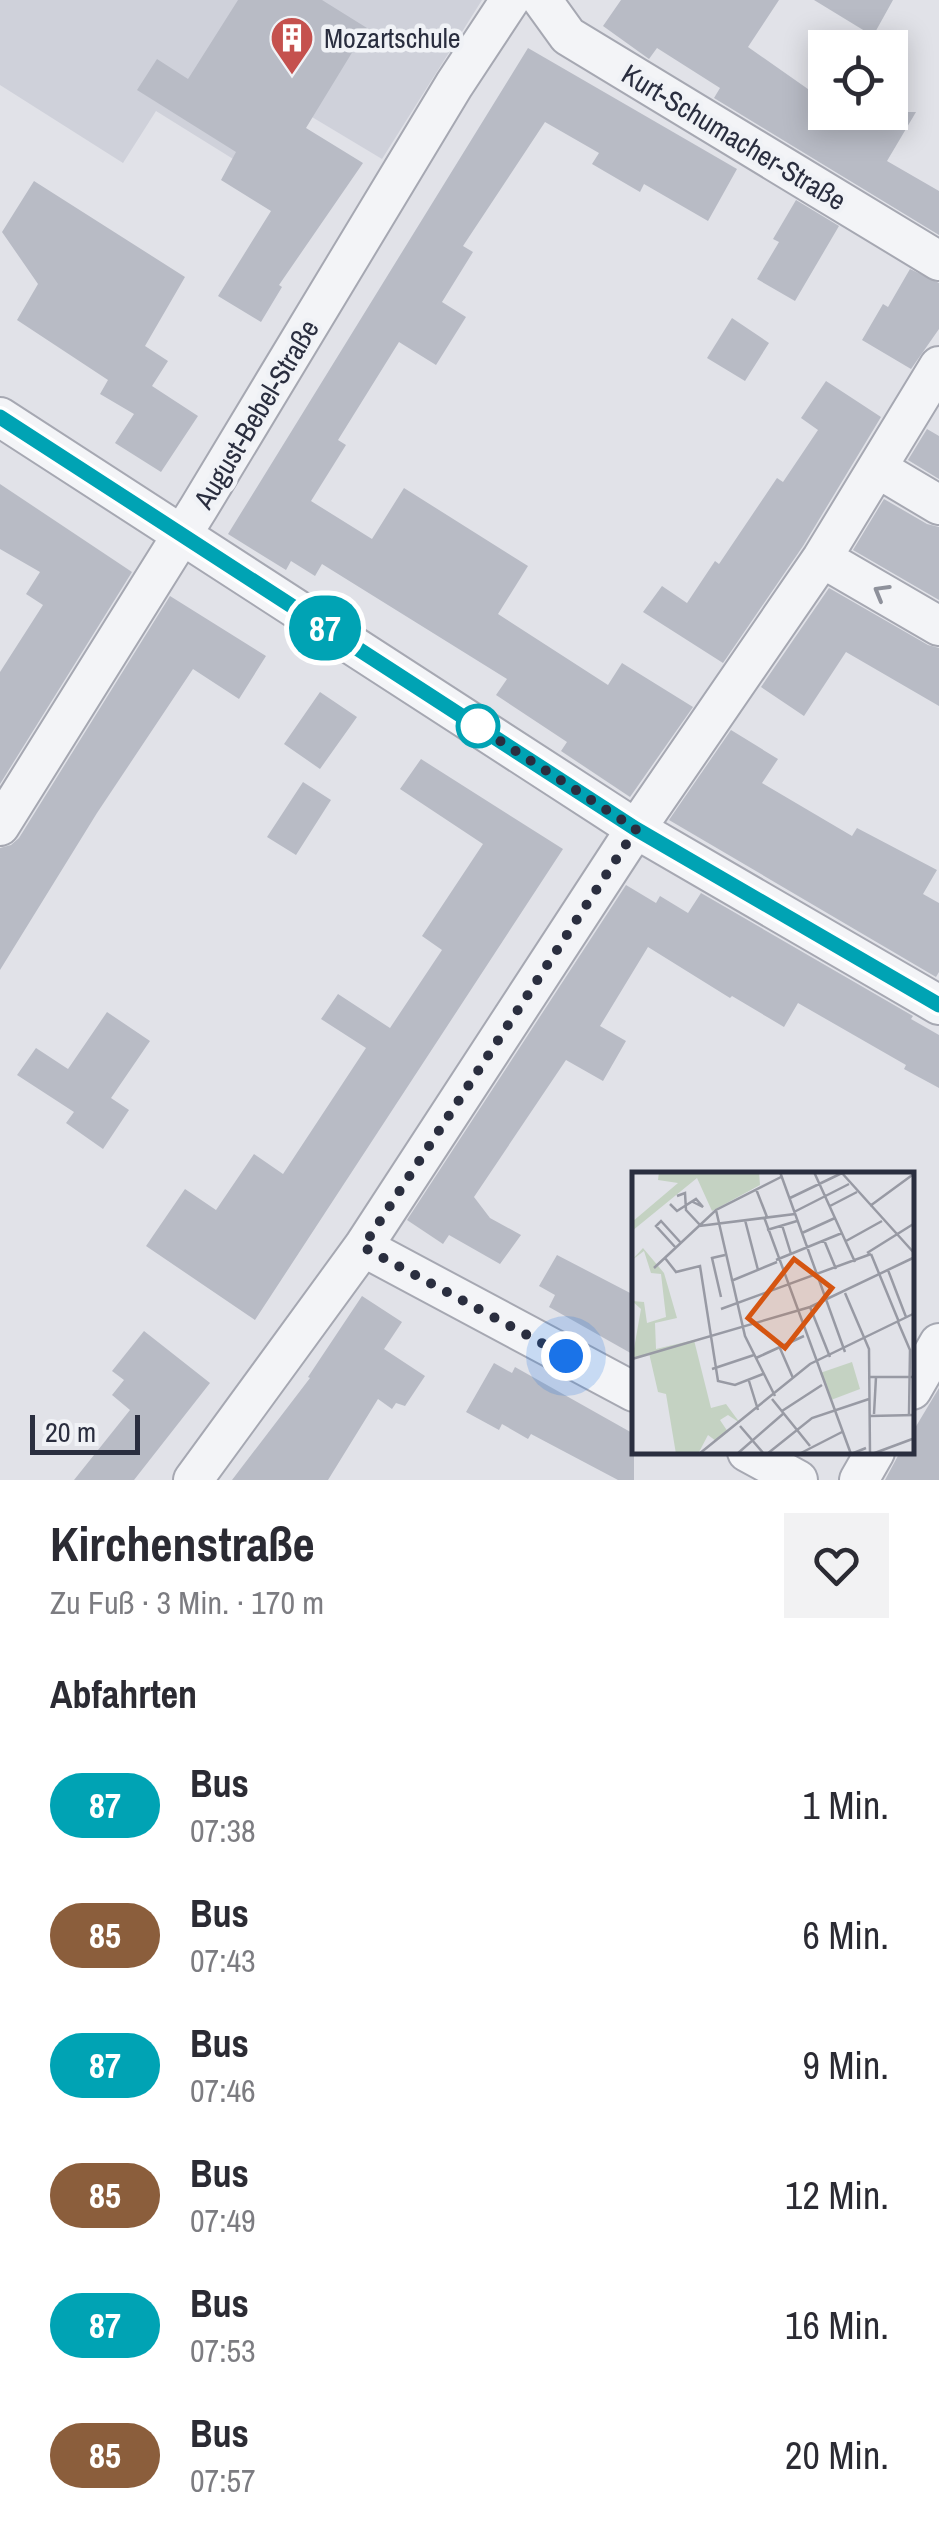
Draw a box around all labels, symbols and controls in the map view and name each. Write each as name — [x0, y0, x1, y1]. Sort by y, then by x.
building icon: Mozartschule — [269, 15, 315, 76]
place label: Mozartschule — [324, 19, 461, 57]
map controls — [808, 30, 908, 130]
button: locate — [808, 30, 908, 130]
street label: Kurt-Schumacher-Straße — [615, 55, 853, 219]
street label: August-Bebel-Straße — [184, 312, 327, 517]
one-way arrow — [873, 585, 891, 604]
line badge: 87 — [280, 596, 370, 660]
text: 87 — [309, 605, 341, 652]
unlabelled marker — [457, 705, 499, 747]
inset map — [632, 1172, 914, 1455]
your location — [541, 1331, 591, 1381]
scale bar — [30, 1410, 140, 1454]
text: 20 m — [45, 1413, 96, 1451]
text: Kirchenstraße — [50, 1511, 315, 1576]
button: heart — [784, 1513, 889, 1618]
text: Zu Fuß · 3 Min. · 170 m — [50, 1581, 324, 1624]
text: Abfahrten — [50, 1669, 197, 1720]
text: Bus — [190, 1758, 249, 1809]
text: 1 Min. — [802, 1780, 889, 1831]
text: 87 — [89, 1782, 121, 1829]
text: 07:38 — [190, 1809, 256, 1852]
text: Bus — [190, 1888, 249, 1939]
text: 6 Min. — [802, 1910, 889, 1961]
text: 85 — [89, 1912, 121, 1959]
text: 07:43 — [190, 1939, 256, 1982]
text: Bus — [190, 2018, 249, 2069]
text: 9 Min. — [802, 2040, 889, 2091]
text: 87 — [89, 2042, 121, 2089]
text: 07:46 — [190, 2069, 256, 2112]
text: Bus — [190, 2148, 249, 2199]
text: 12 Min. — [785, 2170, 889, 2221]
text: 85 — [89, 2172, 121, 2219]
text: 07:49 — [190, 2199, 256, 2242]
text: Bus — [190, 2278, 249, 2329]
text: 16 Min. — [785, 2300, 889, 2351]
text: 87 — [89, 2302, 121, 2349]
text: 07:53 — [190, 2329, 256, 2372]
text: Bus — [190, 2408, 249, 2459]
text: 20 Min. — [785, 2430, 889, 2481]
text: 85 — [89, 2432, 121, 2479]
text: 07:57 — [190, 2459, 256, 2502]

